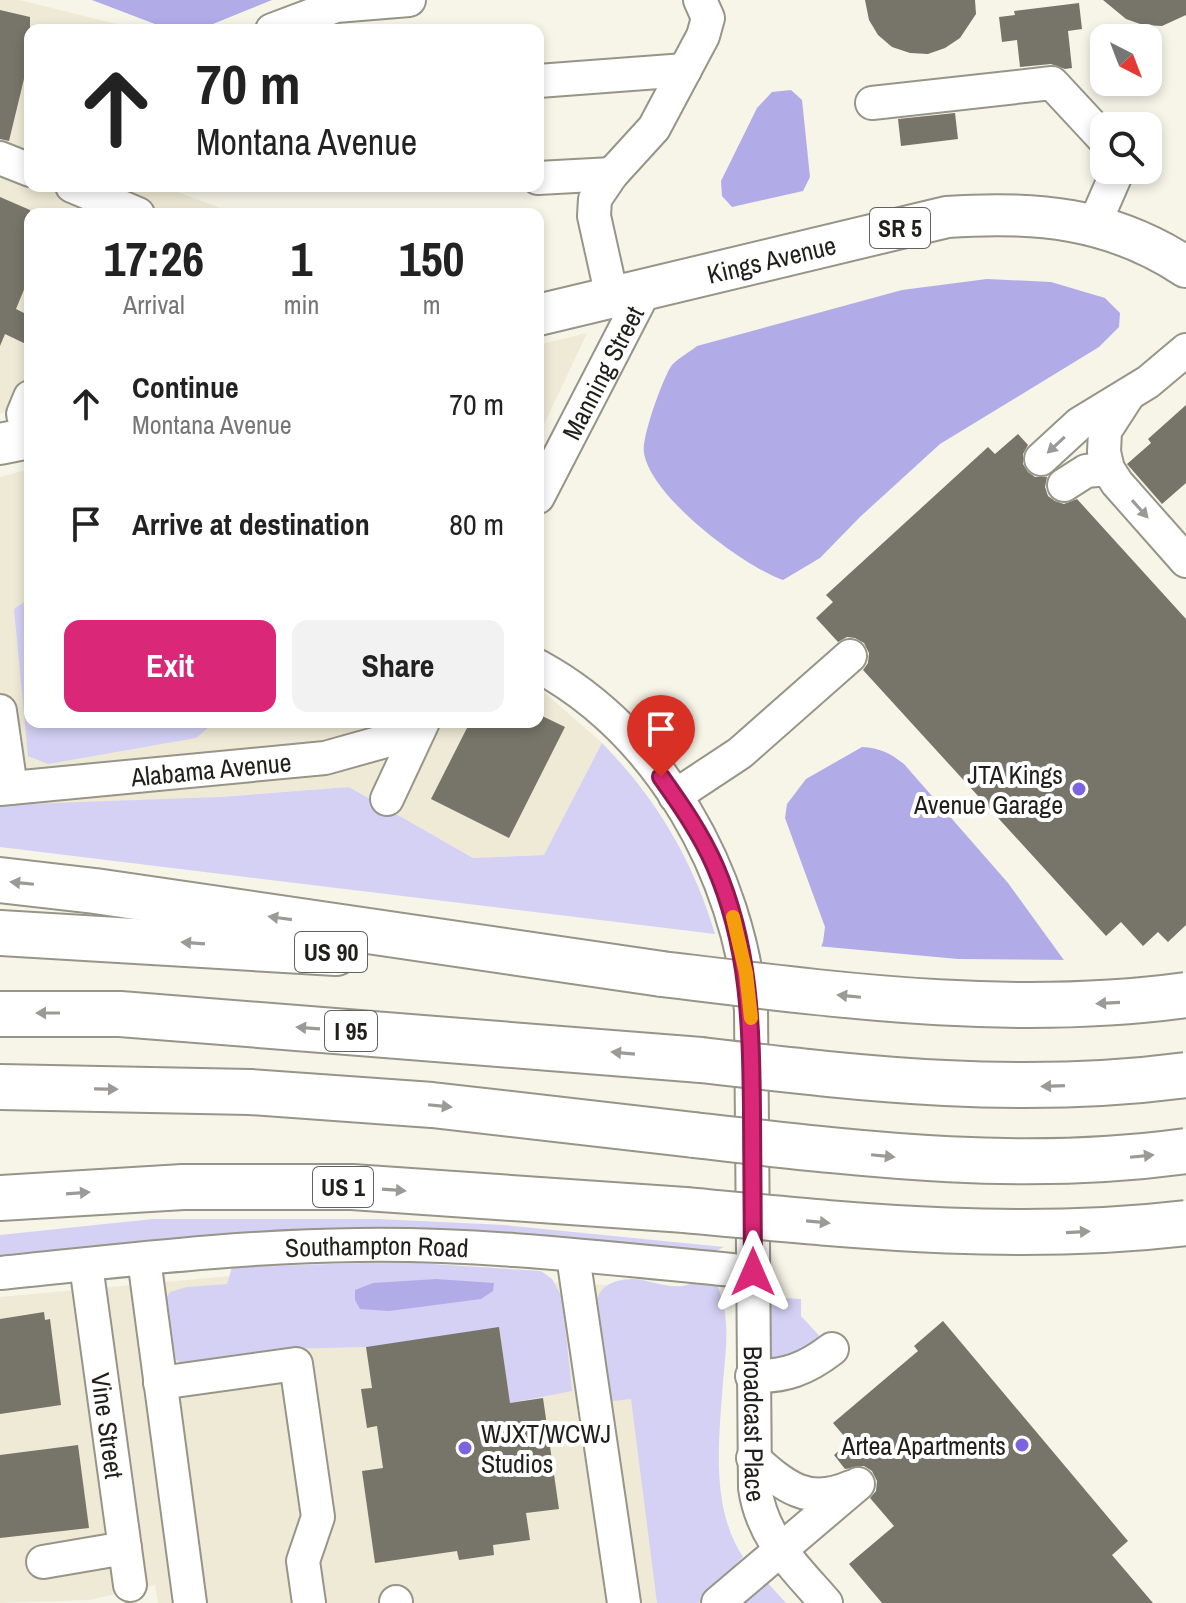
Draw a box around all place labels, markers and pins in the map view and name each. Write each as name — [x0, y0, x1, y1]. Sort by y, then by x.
pin — [627, 695, 695, 777]
place label: JTA Kings Avenue Garage — [913, 757, 1063, 822]
marker: JTA Kings Avenue Garage — [1070, 780, 1088, 798]
place label: WJXT/WCWJ Studios — [481, 1416, 611, 1481]
place label: Artea Apartments — [840, 1428, 1006, 1463]
marker: Artea Apartments — [1013, 1436, 1031, 1454]
marker: WJXT/WCWJ Studios — [456, 1439, 474, 1457]

